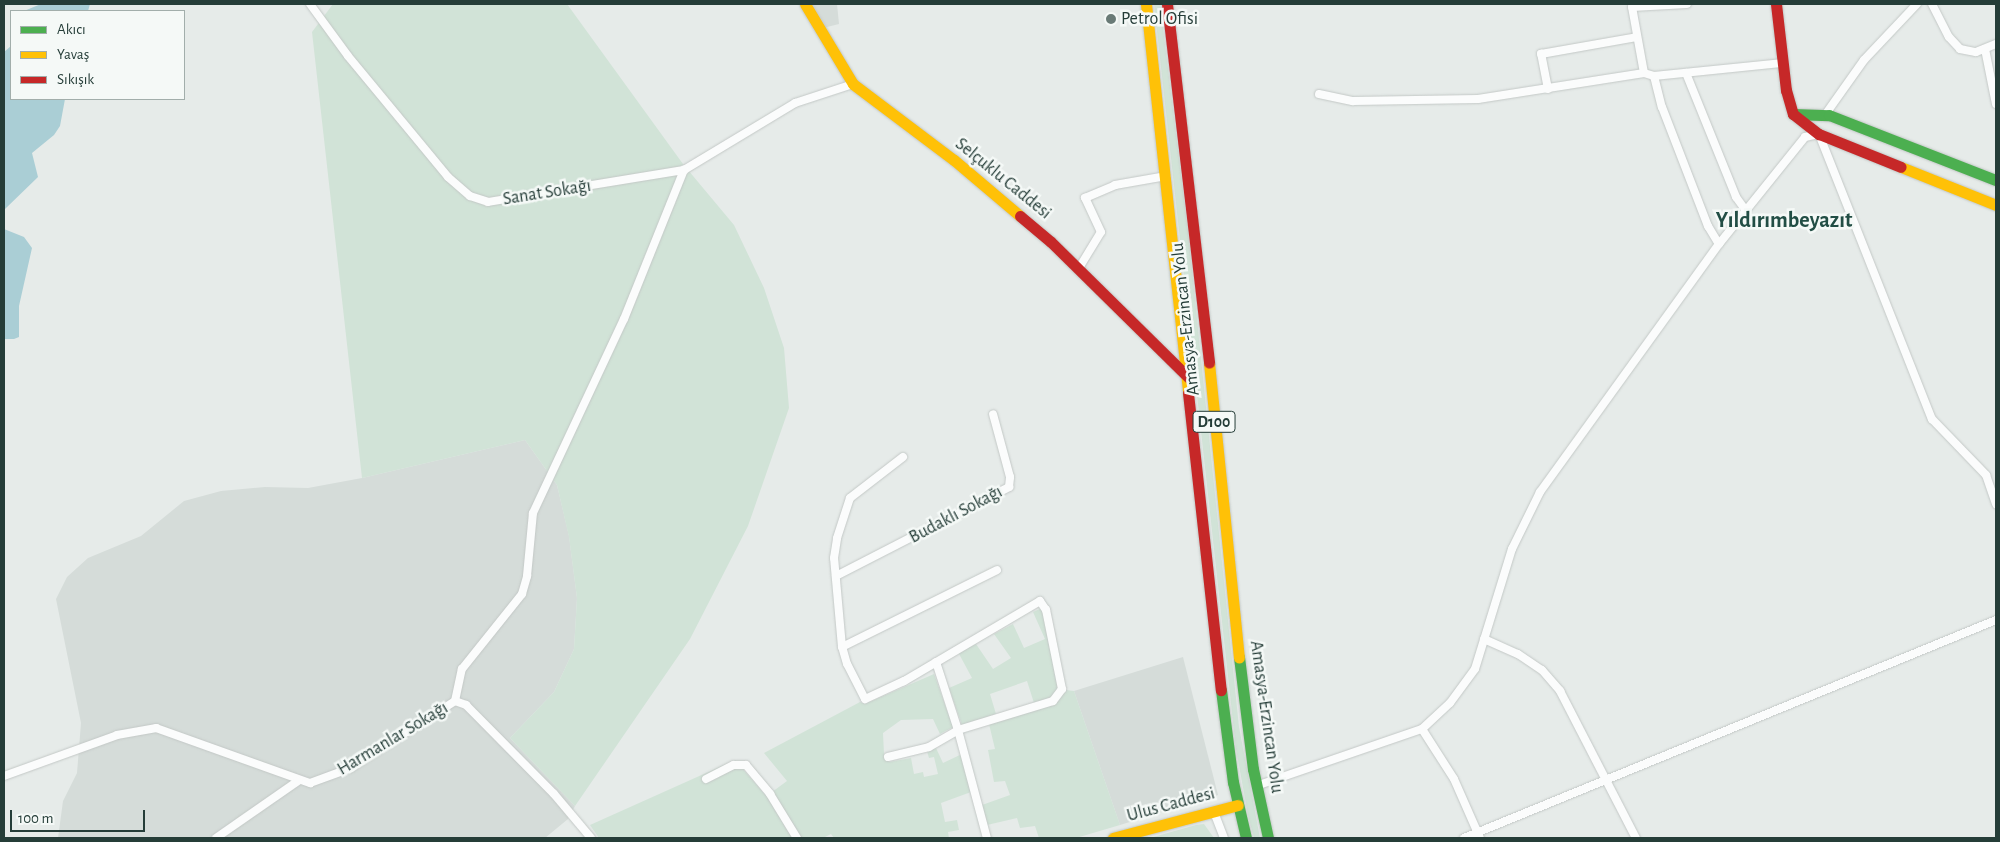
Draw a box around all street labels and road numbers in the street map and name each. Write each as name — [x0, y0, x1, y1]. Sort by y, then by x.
street label: Selçuklu Caddesi — [951, 134, 1055, 224]
street label: Sanat Sokağı — [501, 175, 593, 211]
street label: Amasya-Erzincan Yolu — [1167, 241, 1205, 397]
road number: D100 — [1192, 408, 1236, 436]
street label: Budaklı Sokağı — [906, 481, 1006, 549]
street label: Amasya-Erzincan Yolu — [1245, 639, 1287, 795]
street label: Harmanlar Sokağı — [334, 697, 452, 781]
street label: Ulus Caddesi — [1125, 783, 1217, 827]

